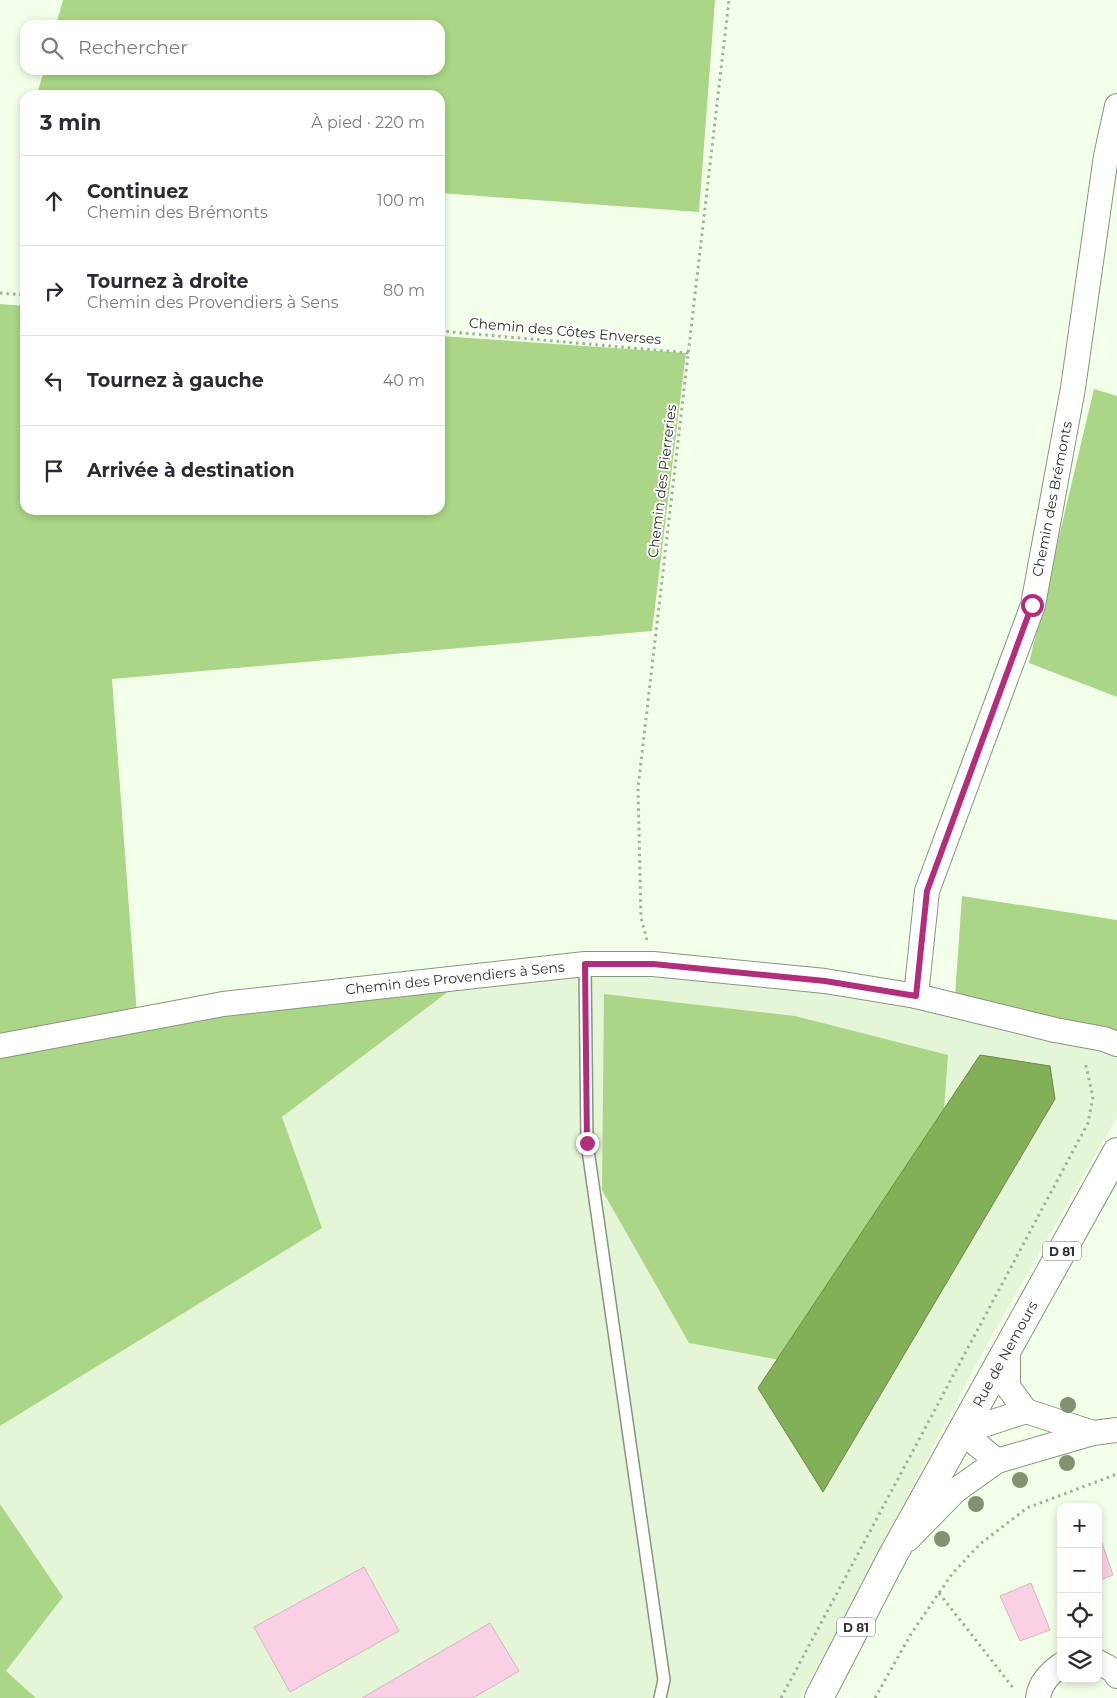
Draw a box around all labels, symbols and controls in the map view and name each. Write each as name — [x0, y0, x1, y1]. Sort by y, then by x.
search box — [20, 20, 445, 75]
icon: search — [38, 34, 66, 62]
text: Rechercher — [78, 36, 188, 59]
text: 3 min — [40, 110, 101, 135]
text: À pied · 220 m — [311, 113, 425, 132]
text: Continuez — [87, 180, 188, 203]
icon: ahead — [40, 187, 68, 215]
text: 100 m — [377, 191, 425, 210]
text: Chemin des Brémonts — [87, 203, 268, 222]
text: Tournez à droite — [87, 270, 248, 293]
icon: right — [40, 277, 68, 305]
text: 80 m — [383, 281, 425, 300]
text: Chemin des Provendiers à Sens — [87, 293, 339, 312]
street label: Chemin des Côtes Enverses — [468, 314, 662, 348]
icon: left — [40, 367, 68, 395]
text: Tournez à gauche — [87, 369, 264, 392]
text: 40 m — [383, 371, 425, 390]
street label: Chemin des Pierreries — [644, 403, 680, 559]
street label: Chemin des Brémonts — [1028, 420, 1076, 578]
icon: arrive — [40, 457, 68, 485]
text: Arrivée à destination — [87, 459, 295, 482]
route start — [1021, 594, 1044, 617]
street label: Chemin des Provendiers à Sens — [345, 958, 566, 998]
route end — [576, 1132, 599, 1155]
road number: D 81 — [1043, 1242, 1081, 1260]
street label: Rue de Nemours — [968, 1298, 1042, 1410]
map controls — [1057, 1503, 1102, 1683]
button: + — [1057, 1503, 1102, 1548]
button: − — [1057, 1548, 1102, 1593]
button: locate — [1057, 1593, 1102, 1638]
road number: D 81 — [837, 1618, 875, 1636]
button: layers — [1057, 1638, 1102, 1683]

